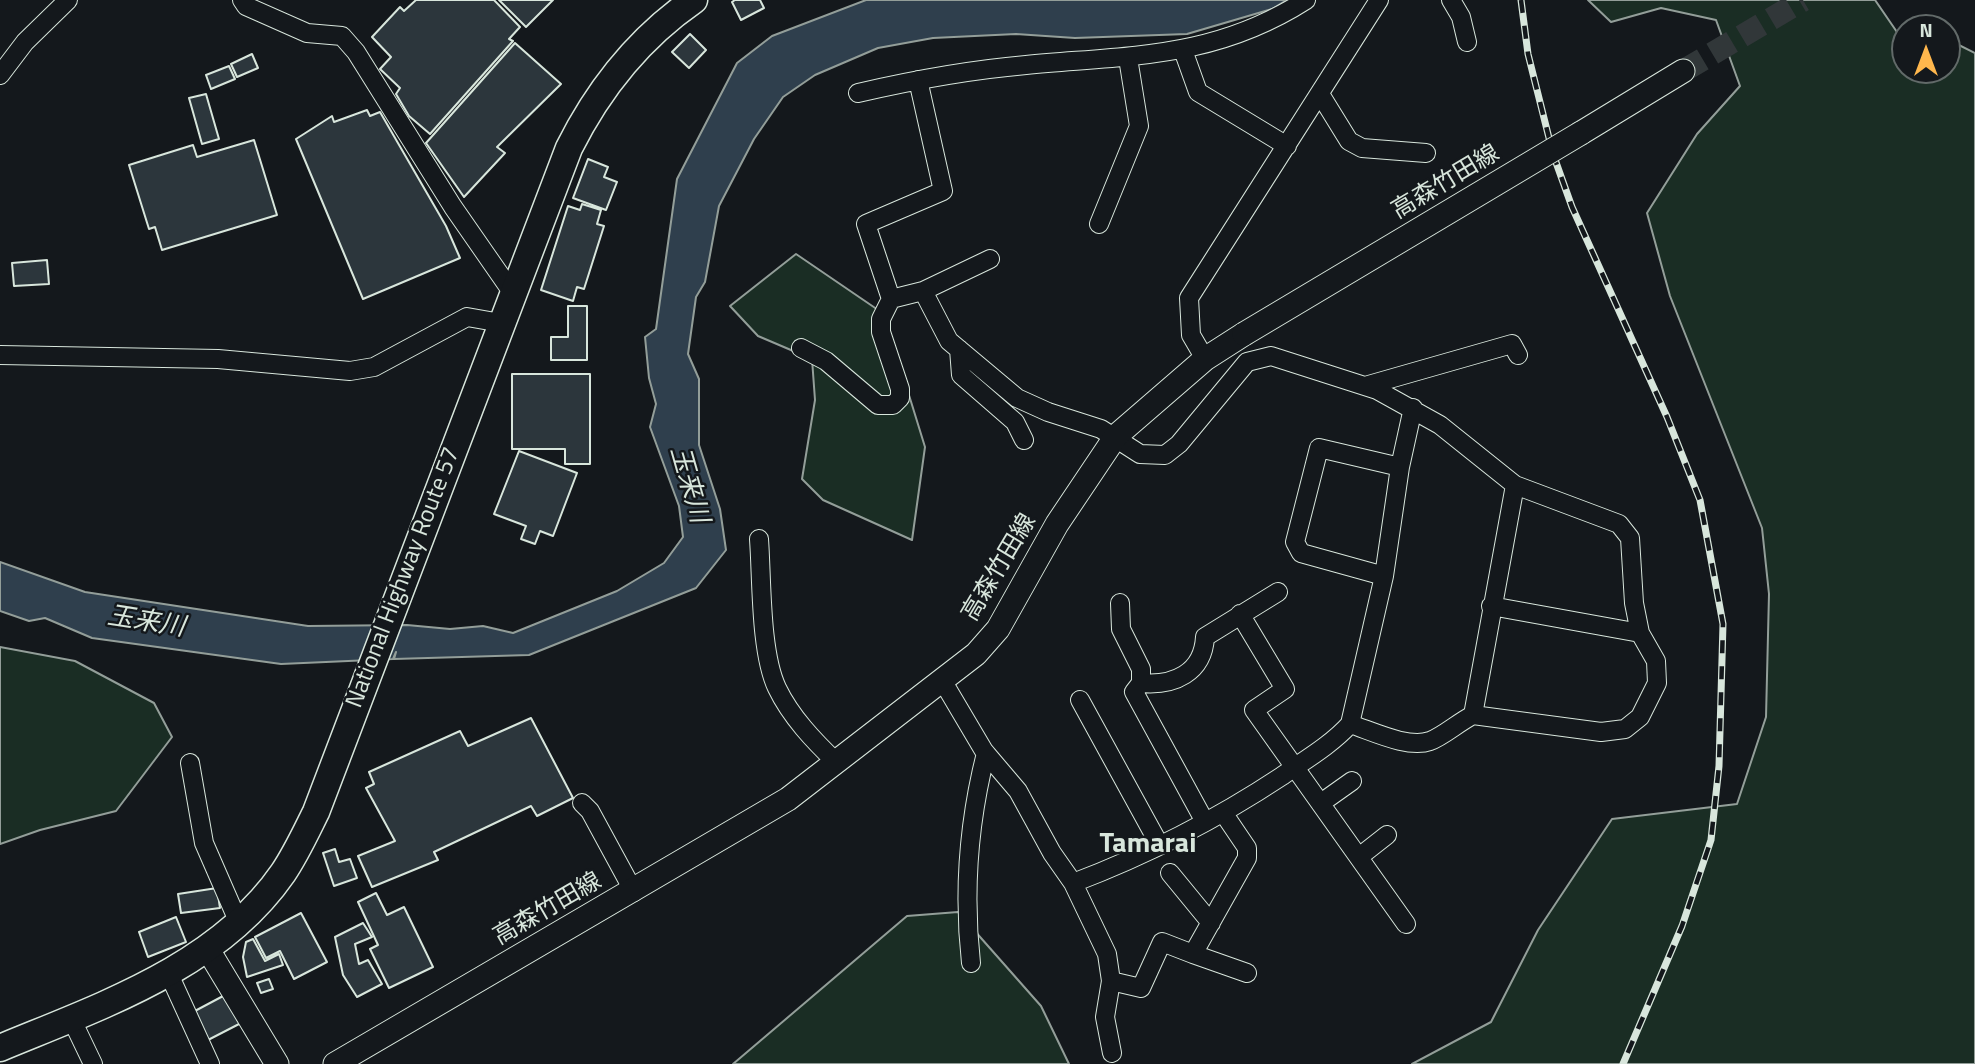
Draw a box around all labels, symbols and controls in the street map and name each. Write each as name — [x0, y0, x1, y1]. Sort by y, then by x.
north arrow — [1891, 14, 1961, 84]
text: N — [1919, 15, 1933, 44]
street label: 高森竹田線 — [1387, 140, 1505, 226]
water label: 玉来川 — [662, 443, 714, 527]
street label: National Highway Route 57 — [341, 444, 467, 712]
street label: 高森竹田線 — [957, 509, 1043, 627]
water label: 玉来川 — [105, 601, 187, 645]
district label: Tamarai — [1100, 828, 1196, 862]
street label: 高森竹田線 — [489, 868, 607, 952]

